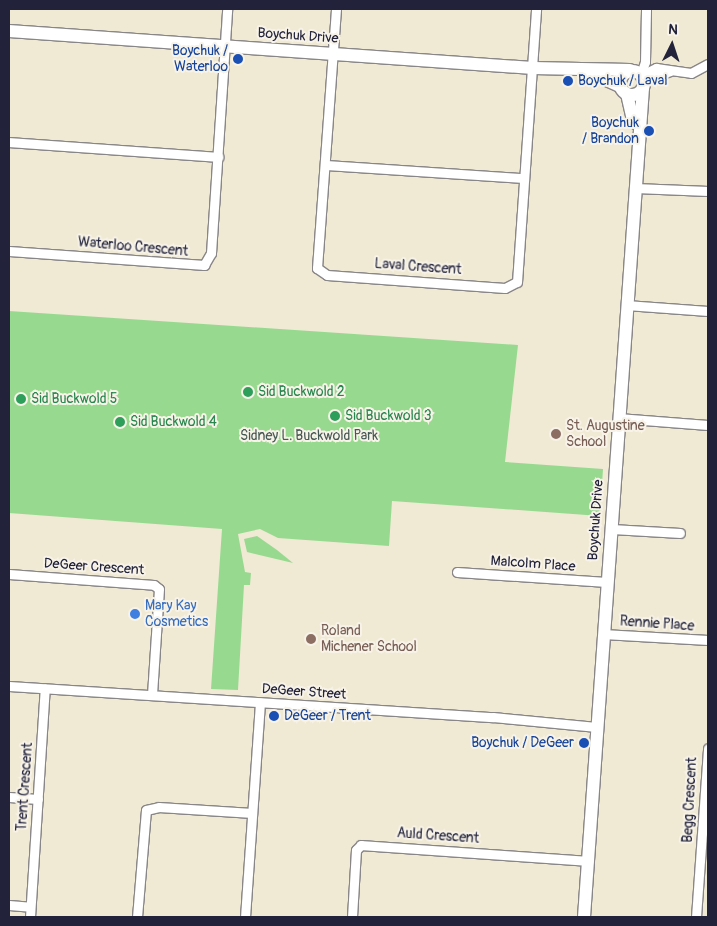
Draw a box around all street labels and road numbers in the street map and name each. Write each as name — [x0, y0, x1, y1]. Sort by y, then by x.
street label: Boychuk Drive — [257, 25, 339, 47]
street label: Waterloo Crescent — [77, 234, 189, 260]
street label: Laval Crescent — [374, 256, 462, 278]
street label: Boychuk Drive — [585, 479, 607, 561]
street label: Malcolm Place — [490, 553, 576, 575]
street label: DeGeer Crescent — [43, 555, 145, 579]
street label: Rennie Place — [619, 613, 695, 635]
street label: DeGeer Street — [261, 681, 347, 703]
street label: Trent Crescent — [14, 742, 36, 832]
street label: Begg Crescent — [679, 757, 701, 843]
street label: Auld Crescent — [396, 825, 480, 847]

